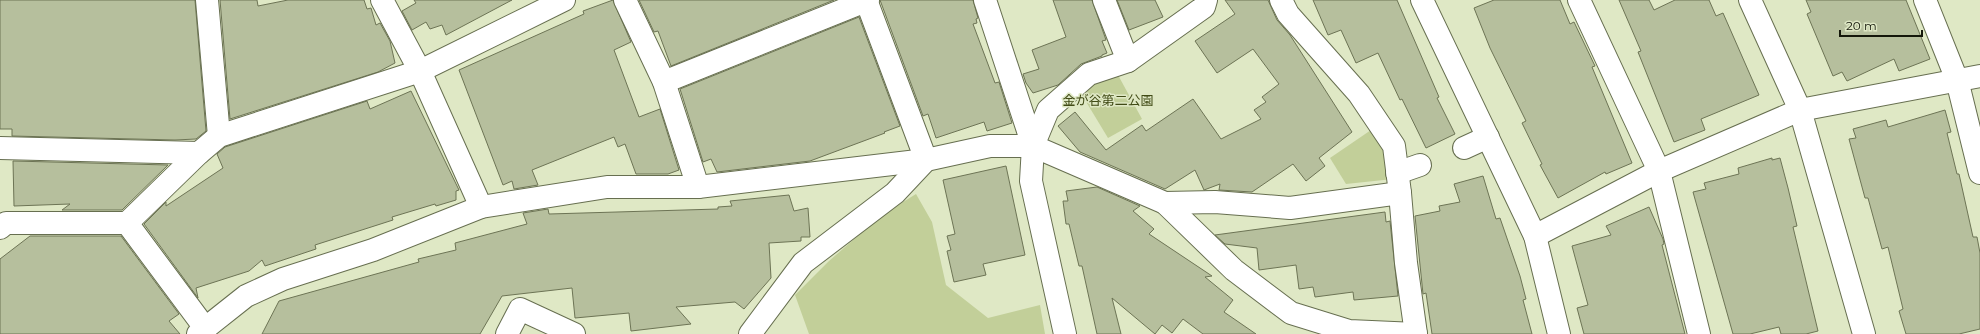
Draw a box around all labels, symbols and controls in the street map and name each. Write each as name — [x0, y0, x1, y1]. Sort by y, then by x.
scale bar — [1840, 12, 1922, 38]
text: 20 m — [1846, 18, 1877, 33]
park label: 金が谷第二公園 — [1062, 92, 1154, 108]

